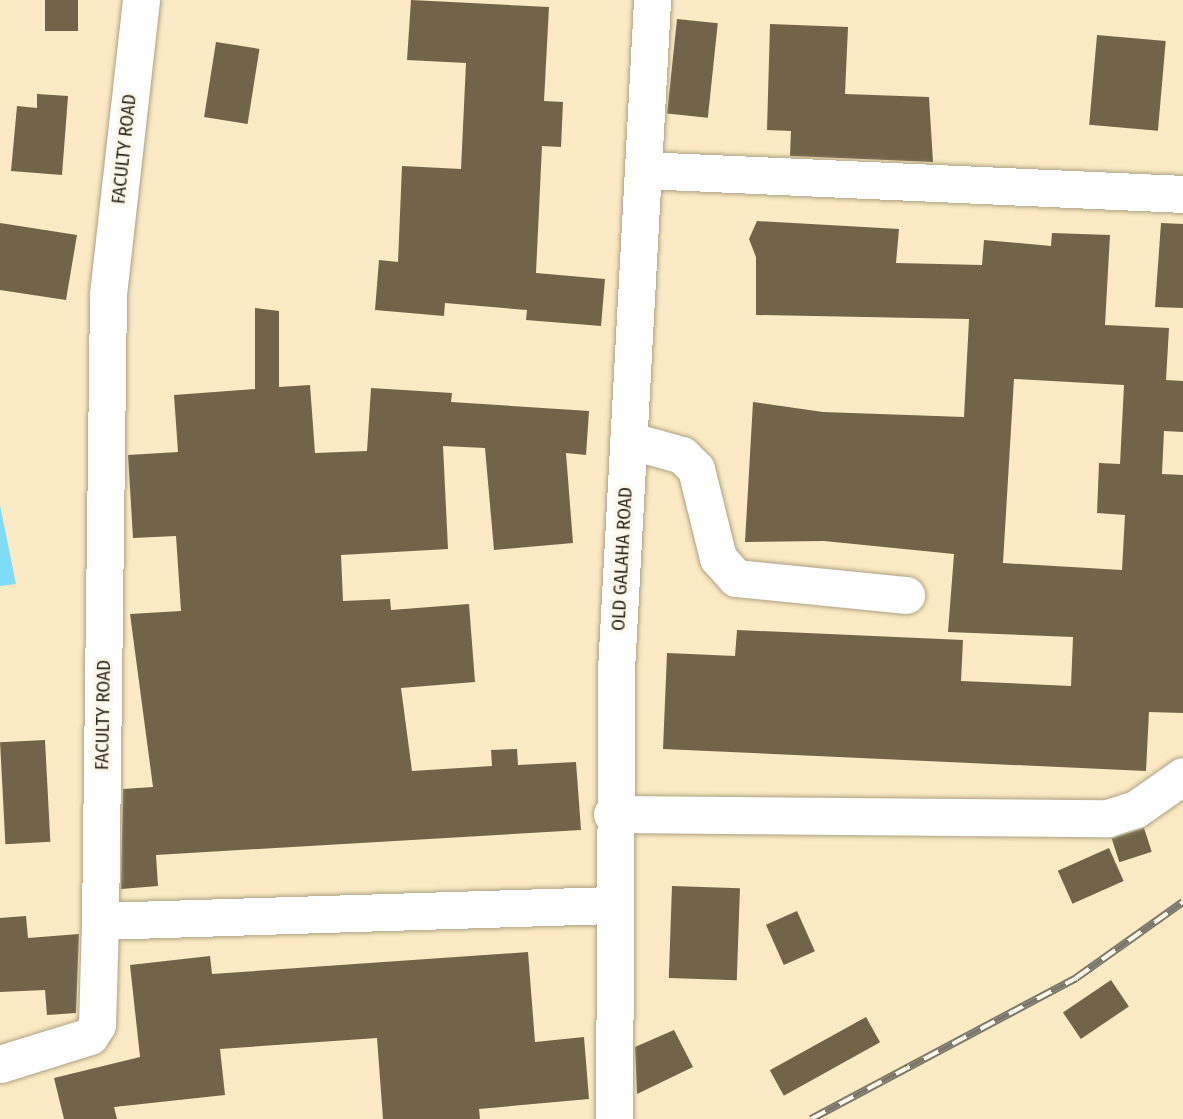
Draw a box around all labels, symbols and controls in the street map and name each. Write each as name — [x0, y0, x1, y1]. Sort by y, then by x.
street label: FACULTY ROAD — [107, 93, 141, 205]
street label: OLD GALAHA ROAD — [607, 486, 637, 632]
street label: FACULTY ROAD — [91, 660, 115, 770]

